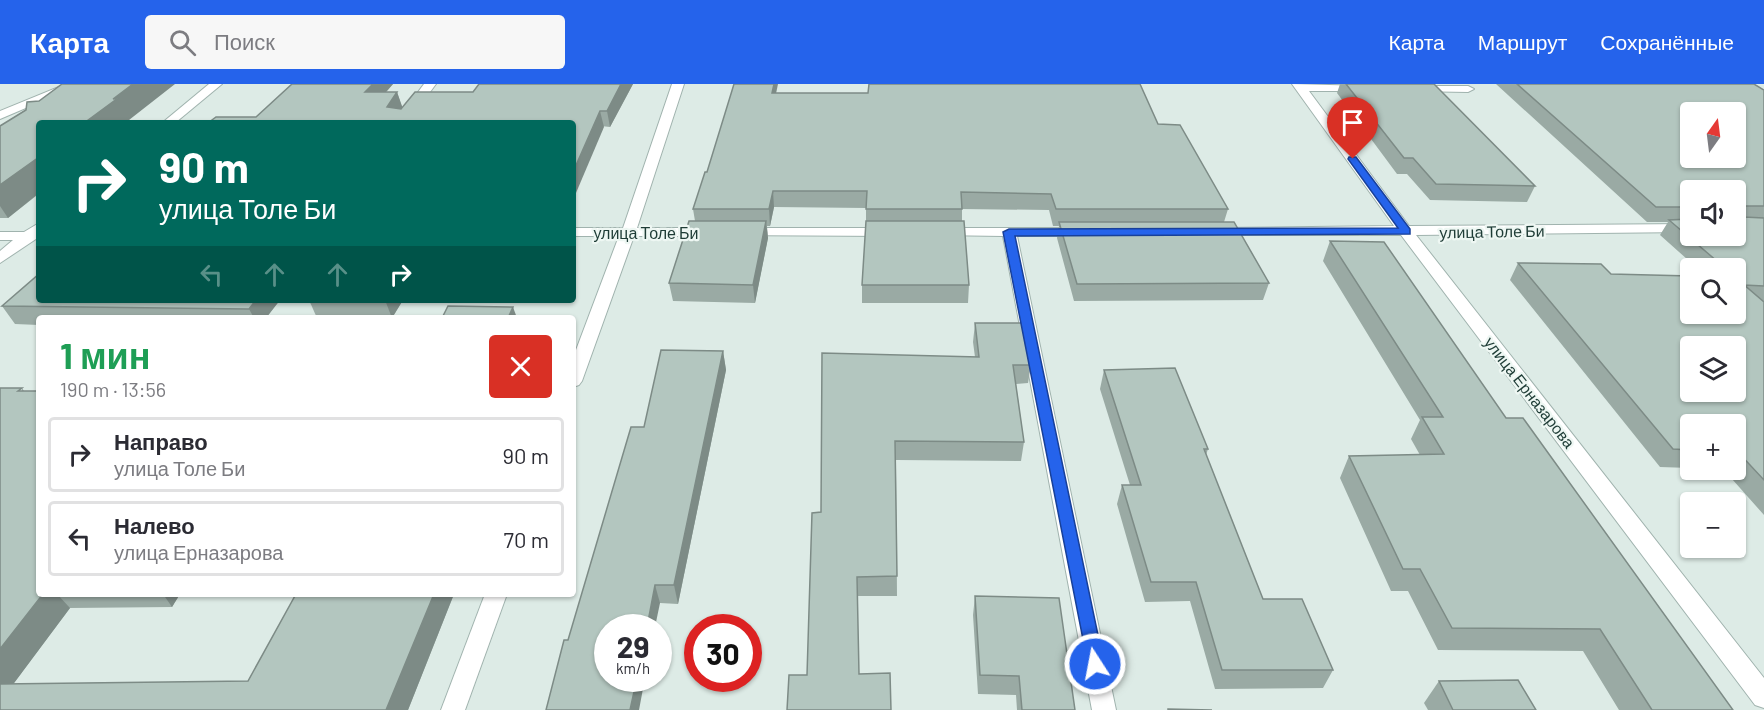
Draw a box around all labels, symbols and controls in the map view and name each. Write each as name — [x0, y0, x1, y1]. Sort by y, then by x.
search box — [145, 15, 565, 69]
text: Карта — [30, 25, 109, 59]
icon: search — [166, 26, 199, 59]
text: Поиск — [214, 28, 275, 54]
text: Карта — [1389, 29, 1445, 54]
text: Маршрут — [1478, 29, 1567, 54]
text: Сохранённые — [1600, 29, 1734, 54]
pin — [1327, 97, 1378, 159]
north arrow — [1680, 102, 1746, 168]
map controls — [1680, 102, 1746, 558]
icon: arrive — [1336, 106, 1369, 139]
text: 90 m — [159, 141, 249, 191]
icon: right — [60, 144, 138, 222]
button: sound — [1680, 180, 1746, 246]
text: улица Толе Би — [159, 192, 336, 224]
street label: улица Толе Би — [1439, 221, 1545, 241]
street label: улица Толе Би — [593, 223, 699, 242]
icon: left — [195, 258, 228, 291]
icon: ahead — [258, 258, 291, 291]
icon: ahead — [321, 258, 354, 291]
icon: right — [384, 258, 417, 291]
button: search — [1680, 258, 1746, 324]
text: 1 мин — [60, 333, 150, 376]
street label: улица Ерназарова — [1481, 333, 1579, 451]
button: close — [489, 335, 552, 398]
button: layers — [1680, 336, 1746, 402]
text: 190 m · 13:56 — [60, 377, 166, 401]
button: + — [1680, 414, 1746, 480]
text: Направо — [114, 428, 208, 454]
icon: right — [63, 438, 96, 471]
text: 90 m — [503, 442, 549, 468]
text: улица Толе Би — [114, 456, 245, 480]
button: − — [1680, 492, 1746, 558]
text: Налево — [114, 512, 195, 538]
icon: left — [63, 522, 96, 555]
text: 70 m — [504, 526, 549, 552]
text: улица Ерназарова — [114, 540, 283, 564]
speed limit sign: 30 — [684, 614, 762, 692]
text: 29 — [617, 628, 649, 664]
position arrow — [1063, 632, 1127, 696]
text: km/h — [616, 659, 650, 677]

